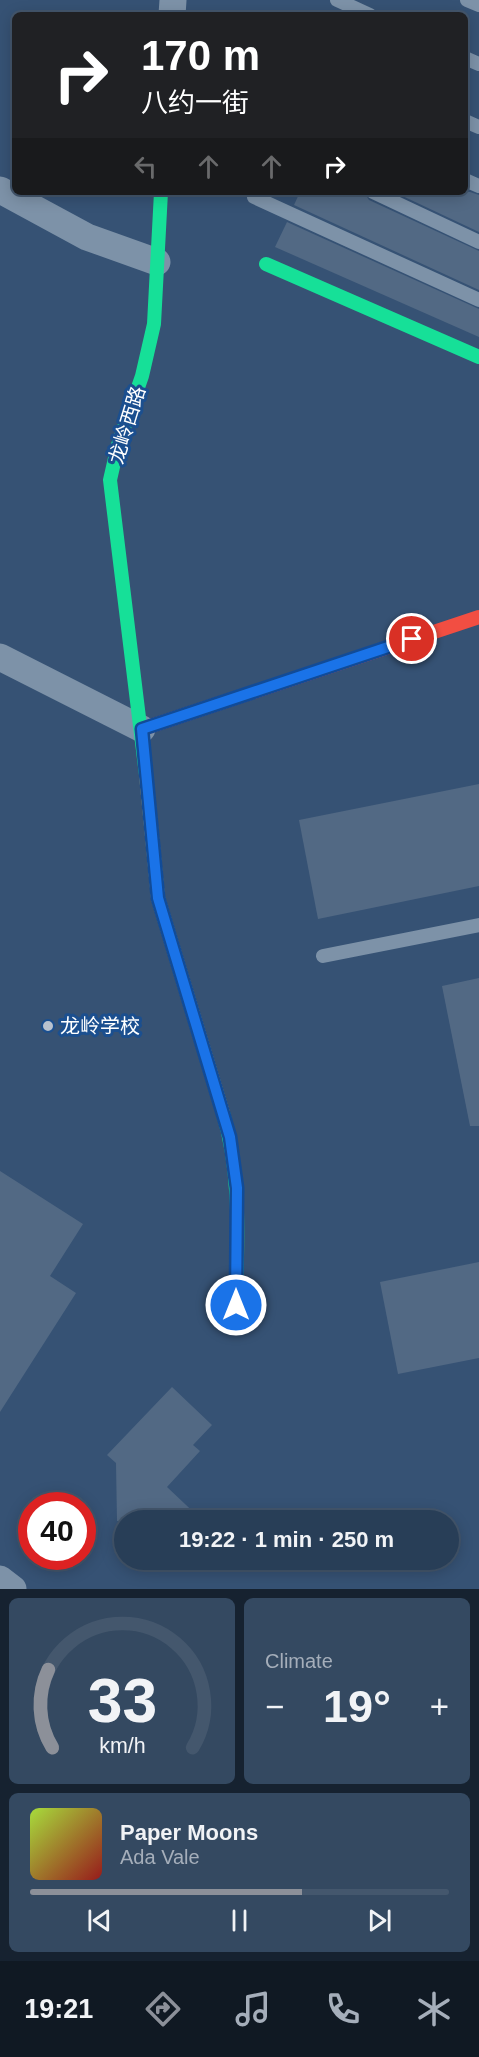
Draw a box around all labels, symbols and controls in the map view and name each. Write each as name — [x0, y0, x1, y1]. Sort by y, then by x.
text: 170 m — [141, 32, 260, 79]
icon: right — [42, 36, 120, 114]
text: 八约一街 — [141, 88, 249, 118]
icon: left — [129, 150, 162, 183]
icon: ahead — [192, 150, 225, 183]
icon: ahead — [255, 150, 288, 183]
icon: right — [318, 150, 351, 183]
street label: 龙岭西路 — [105, 384, 149, 466]
pin — [386, 613, 437, 664]
icon: arrive — [395, 622, 428, 655]
place label: 龙岭学校 — [60, 1015, 140, 1037]
marker: 龙岭学校 — [41, 1019, 55, 1033]
position arrow — [204, 1273, 268, 1337]
speed limit sign: 40 — [18, 1492, 96, 1570]
text: 19:22 · 1 min · 250 m — [179, 1527, 394, 1552]
text: Climate — [265, 1650, 333, 1672]
text: 33 — [87, 1666, 157, 1735]
text: 19° — [323, 1681, 391, 1732]
text: − — [265, 1688, 284, 1725]
text: + — [430, 1688, 449, 1725]
text: km/h — [99, 1734, 145, 1758]
text: Paper Moons — [120, 1820, 258, 1845]
text: Ada Vale — [120, 1846, 200, 1868]
icon: previous — [83, 1904, 116, 1937]
icon: pause — [223, 1904, 256, 1937]
icon: next — [363, 1904, 396, 1937]
icon: directions — [142, 1988, 184, 2030]
icon: music — [232, 1988, 274, 2030]
icon: phone — [322, 1988, 364, 2030]
icon: climate — [413, 1988, 455, 2030]
text: 19:21 — [24, 1994, 93, 2024]

